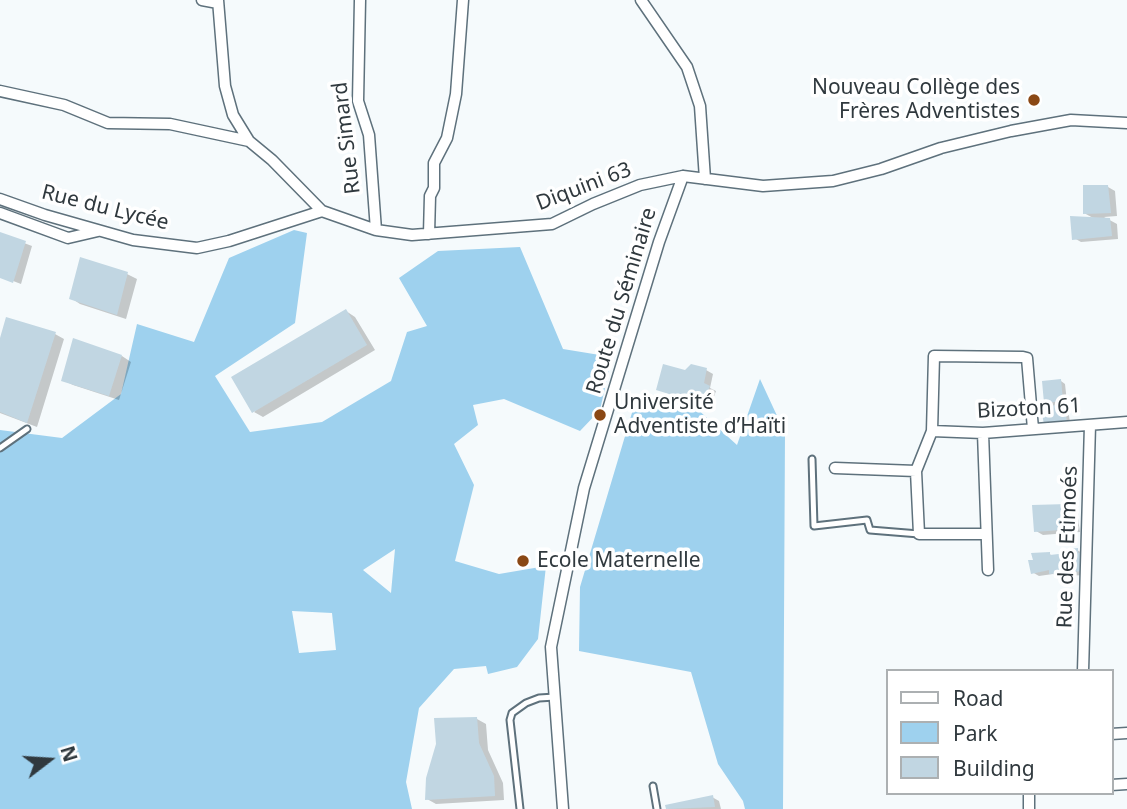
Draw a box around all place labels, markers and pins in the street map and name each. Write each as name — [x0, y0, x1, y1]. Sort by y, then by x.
place label: Nouveau Collège des Frères Adventistes — [812, 75, 1020, 125]
marker: Nouveau Collège des Frères Adventistes — [1026, 92, 1042, 108]
place label: Université Adventiste d’Haïti — [614, 390, 786, 440]
marker: Université Adventiste d’Haïti — [592, 407, 608, 423]
place label: Ecole Maternelle — [537, 548, 701, 574]
marker: Ecole Maternelle — [515, 553, 531, 569]

